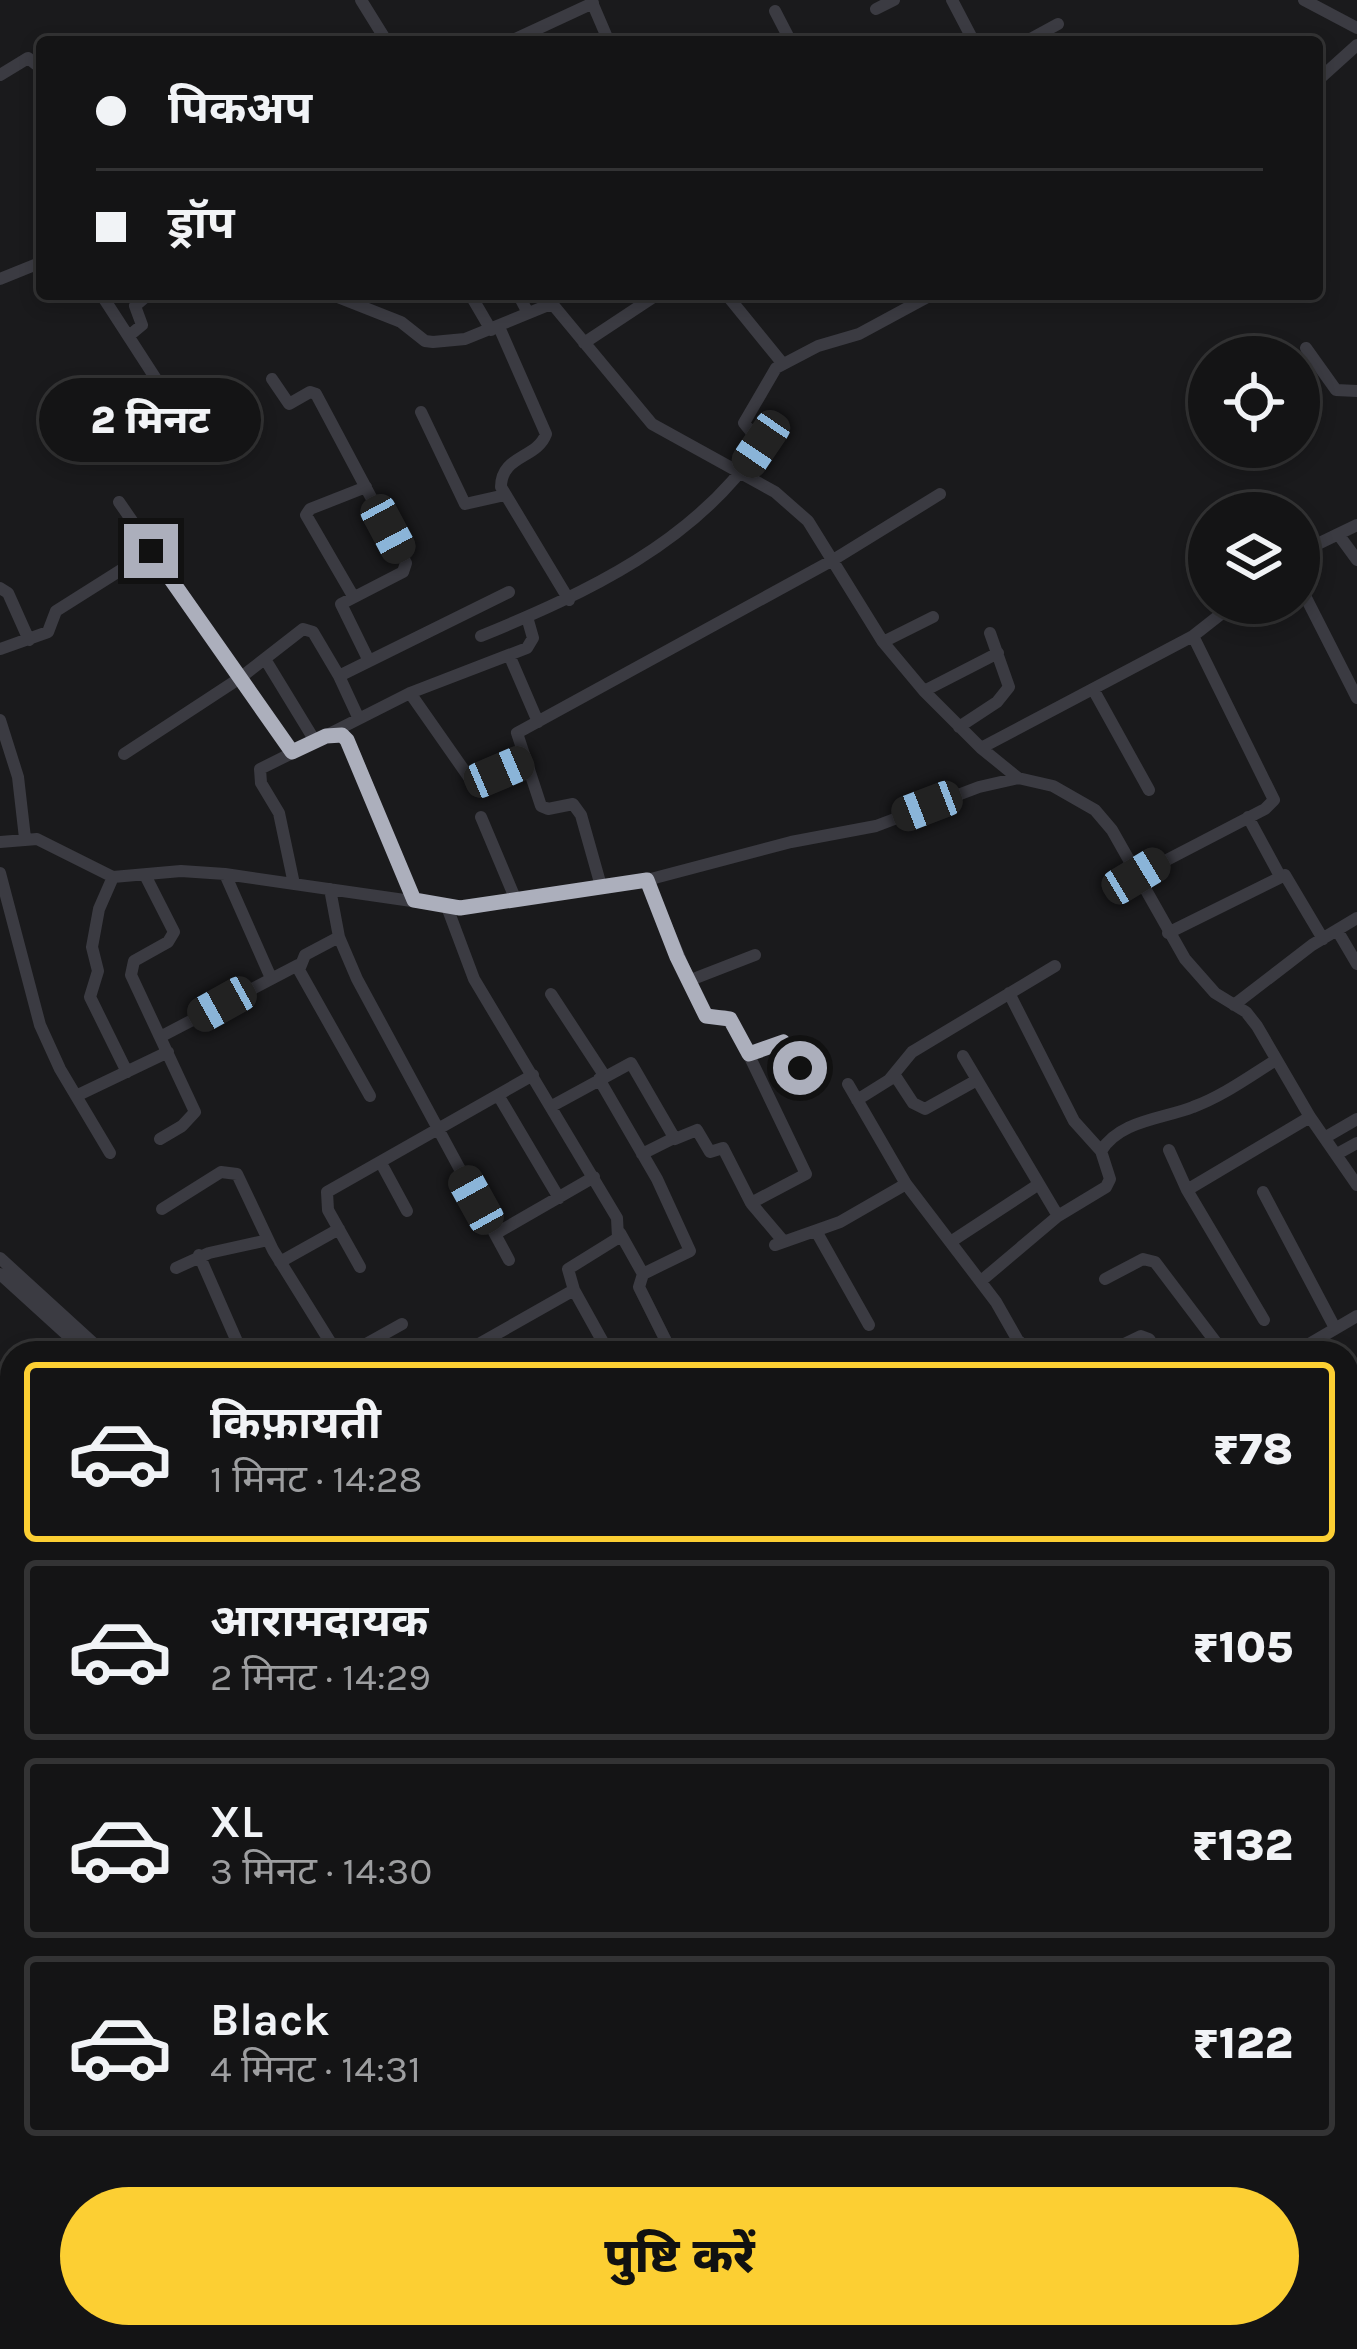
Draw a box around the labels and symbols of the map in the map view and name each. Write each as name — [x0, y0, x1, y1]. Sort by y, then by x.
callout: 2 मिनट — [40, 377, 262, 461]
car — [726, 404, 796, 484]
car — [355, 489, 421, 569]
route end — [124, 524, 178, 578]
car — [459, 741, 539, 803]
car — [887, 776, 967, 836]
car — [1096, 842, 1176, 910]
car — [182, 971, 262, 1037]
route start — [773, 1041, 827, 1095]
car — [443, 1160, 509, 1240]

